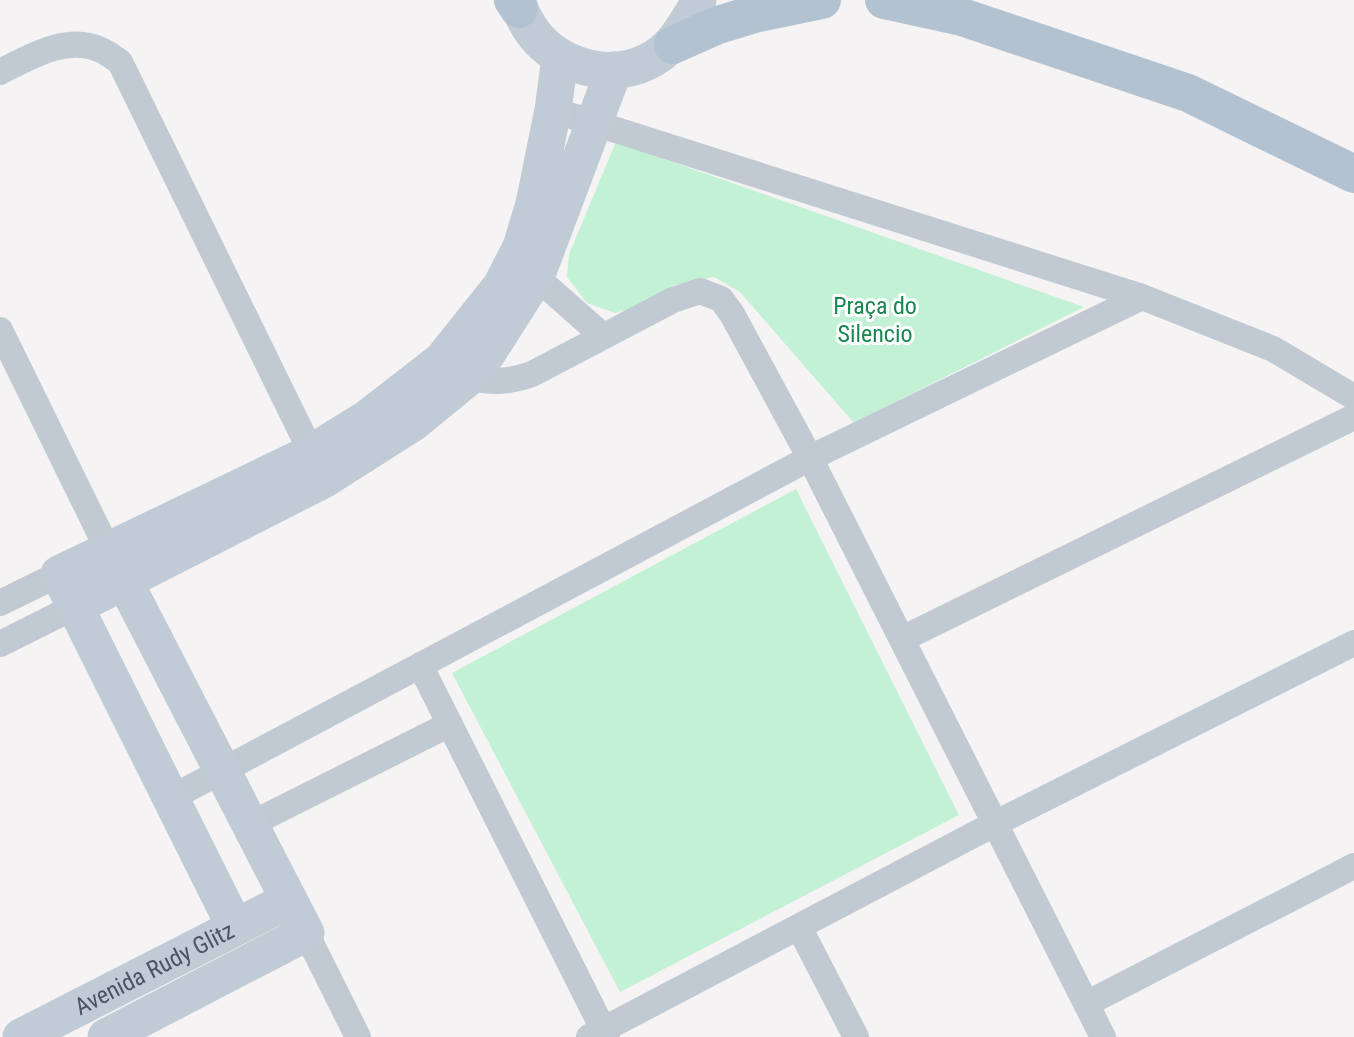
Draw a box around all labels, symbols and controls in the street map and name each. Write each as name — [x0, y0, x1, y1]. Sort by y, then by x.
park label: Praça do Silencio — [833, 292, 917, 348]
street label: Avenida Rudy Glitz — [70, 916, 239, 1021]

